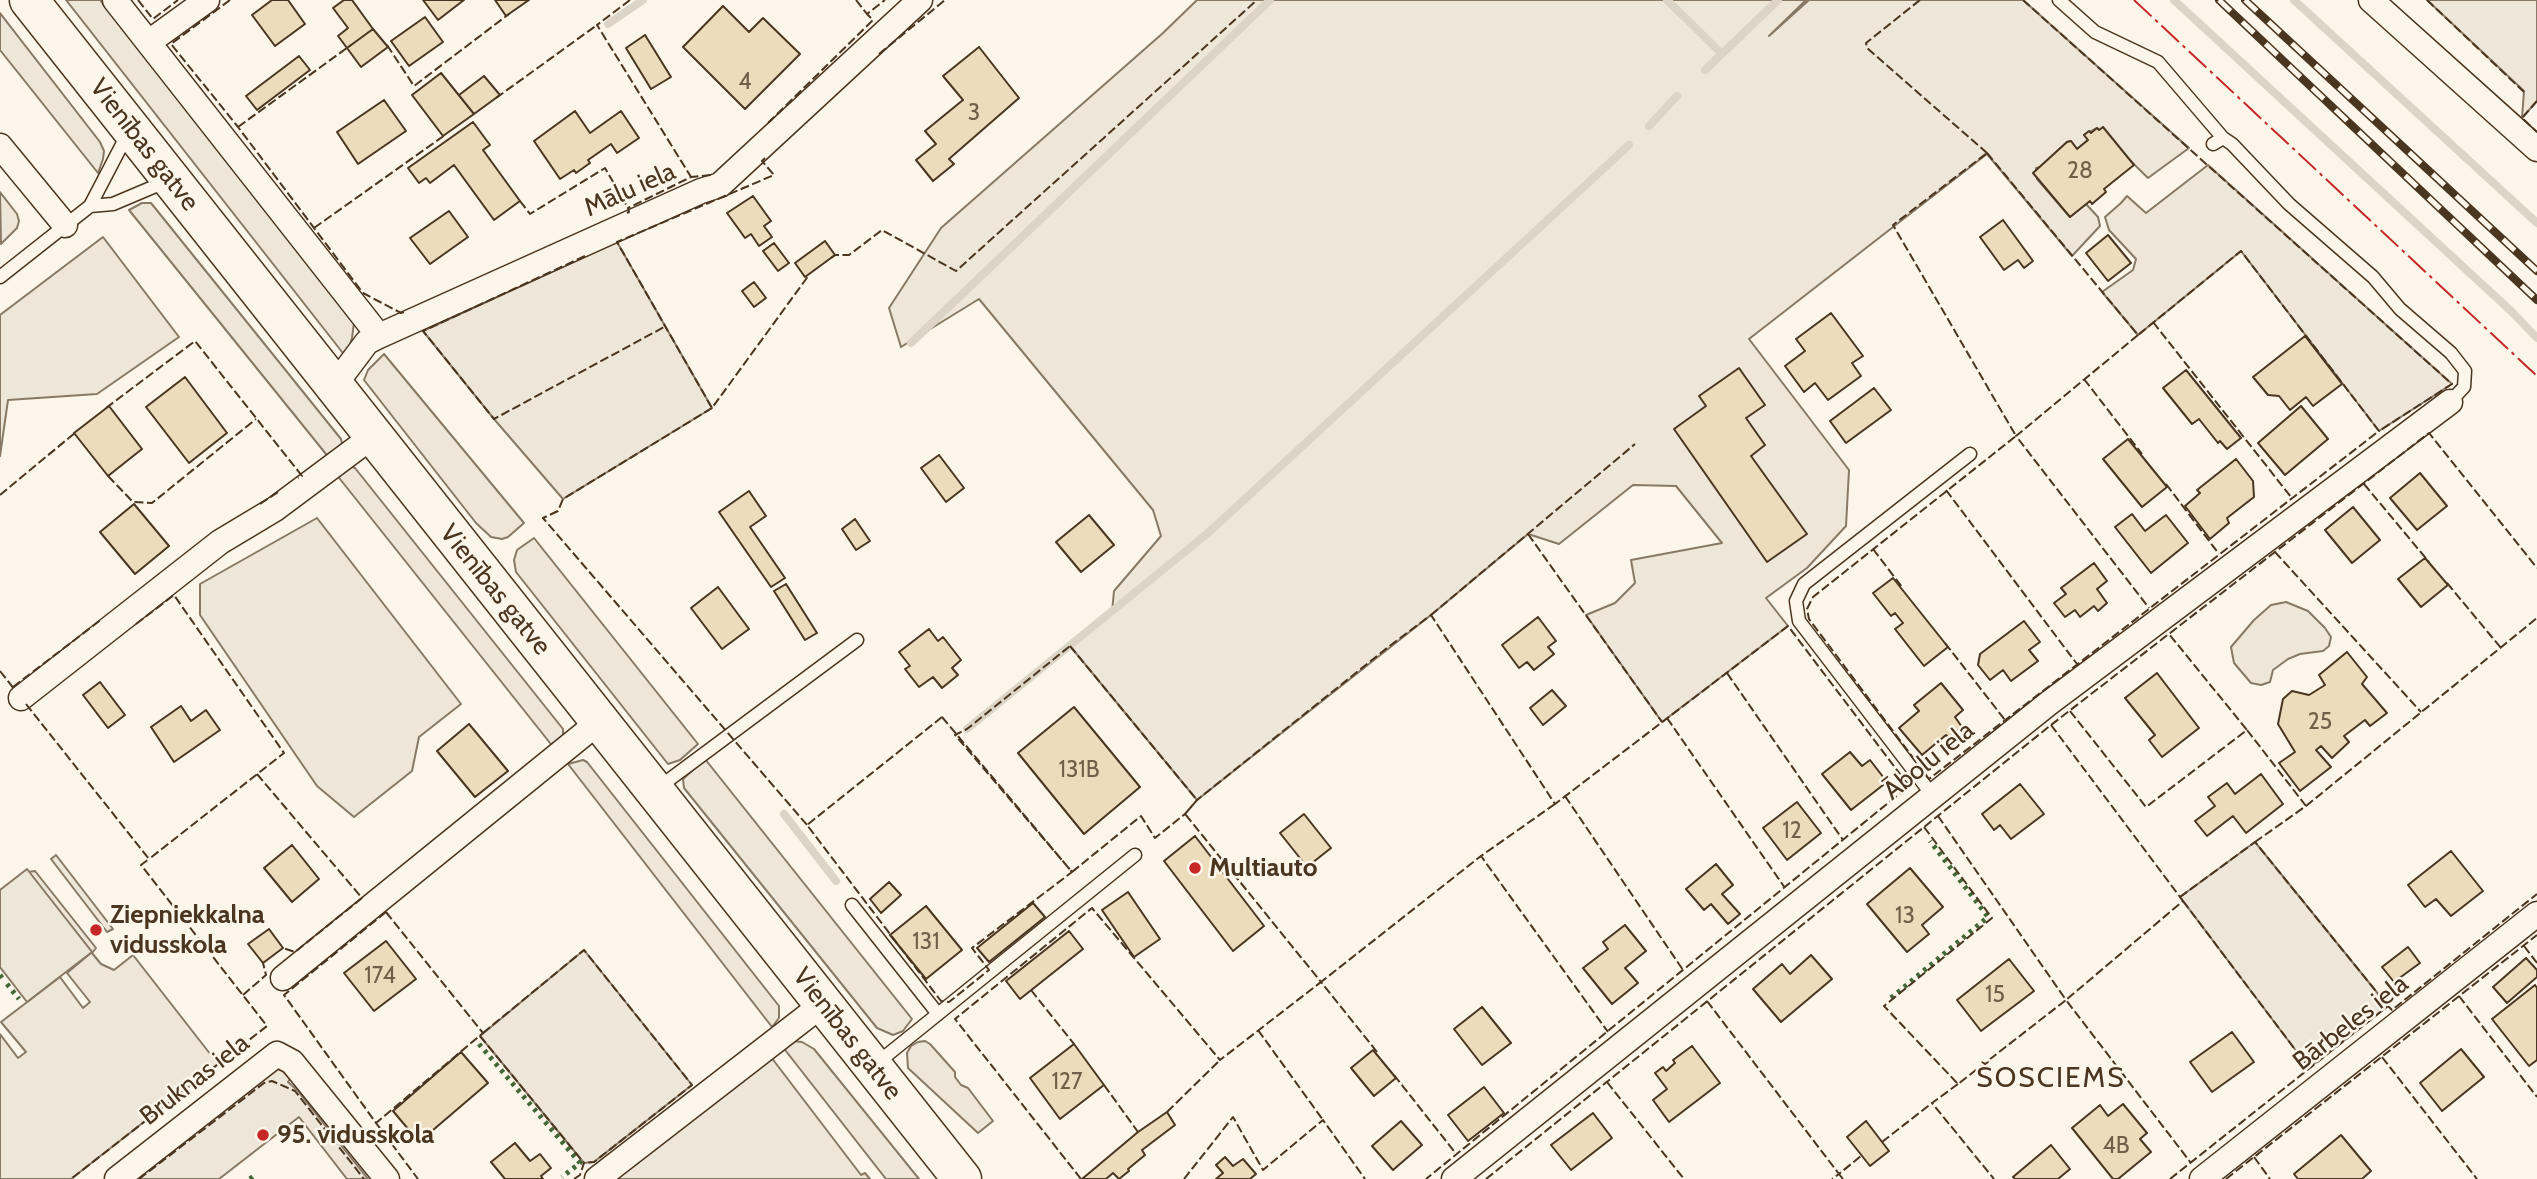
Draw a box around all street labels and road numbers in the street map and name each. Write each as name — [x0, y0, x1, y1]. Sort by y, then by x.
street label: Vienības gatve — [83, 73, 205, 217]
street label: Mālu iela — [580, 156, 680, 224]
street label: Vienības gatve — [433, 518, 557, 662]
street label: Ābolu iela — [1877, 715, 1981, 807]
street label: Vienības gatve — [786, 962, 908, 1106]
street label: Bārbeles iela — [2287, 968, 2415, 1078]
street label: Bruknas iela — [134, 1028, 256, 1132]

